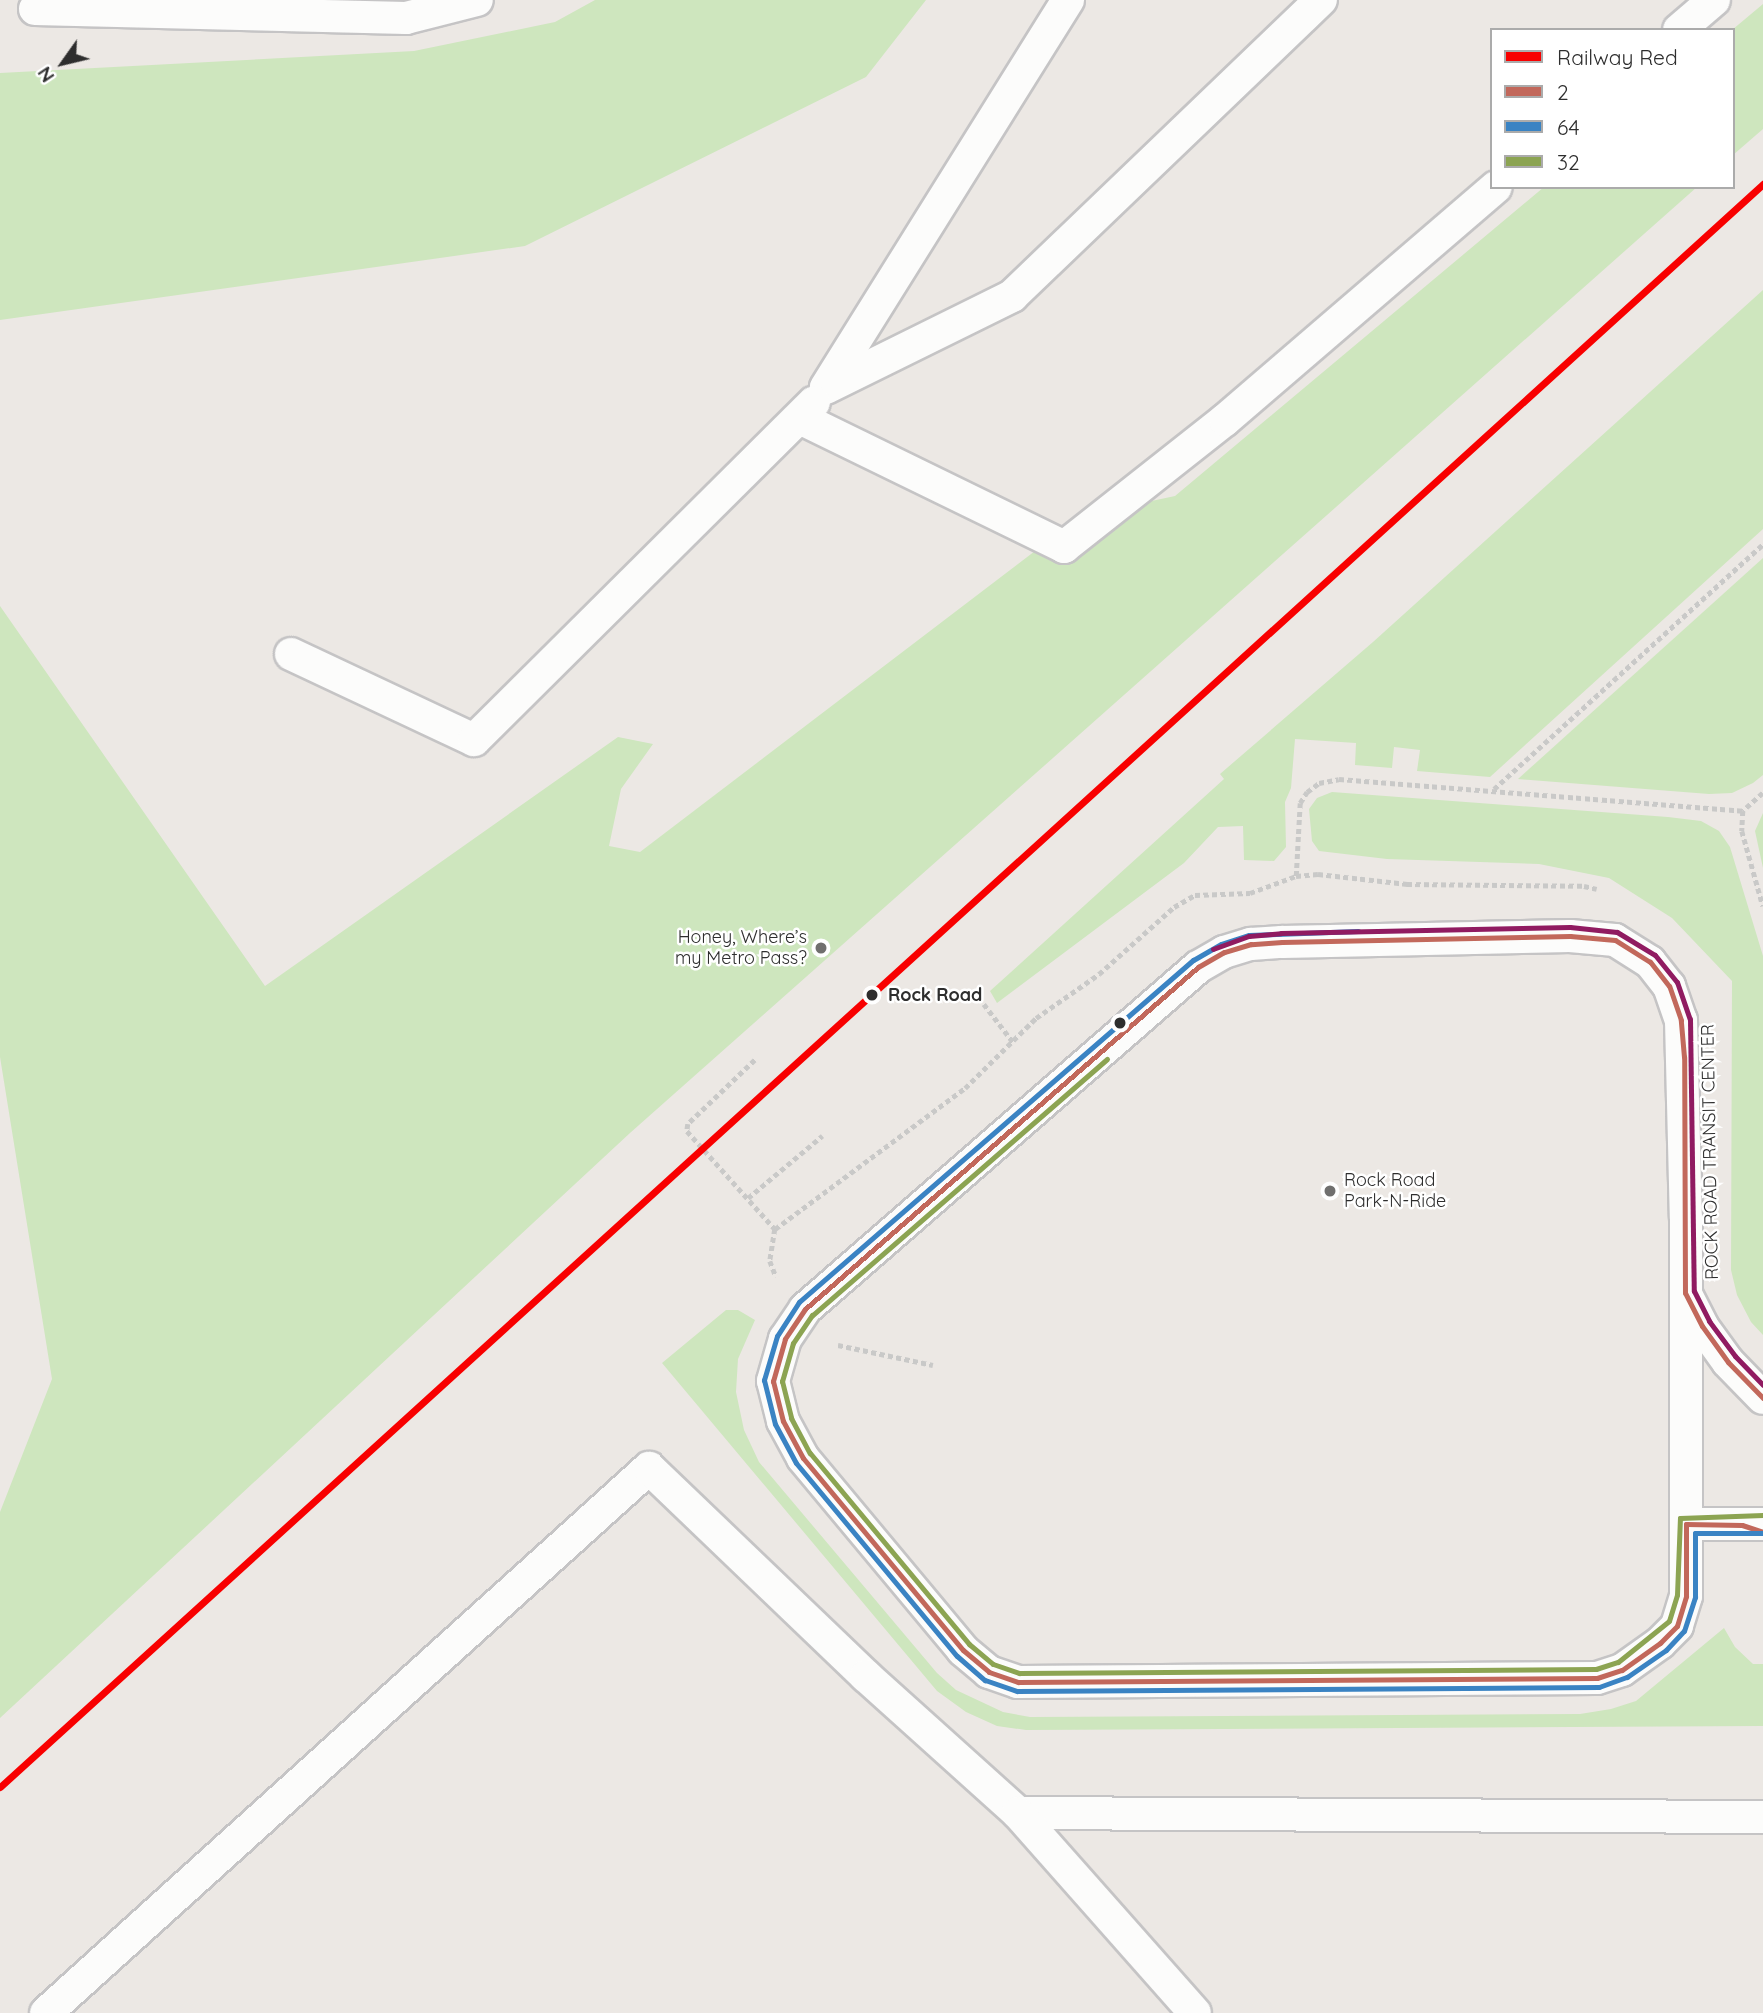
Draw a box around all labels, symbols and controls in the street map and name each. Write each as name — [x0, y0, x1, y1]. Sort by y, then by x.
north arrow — [28, 28, 98, 98]
legend — [1490, 28, 1735, 189]
text: Railway Red — [1557, 44, 1678, 70]
text: N — [32, 62, 59, 87]
text: 2 — [1557, 79, 1569, 105]
text: 64 — [1557, 114, 1580, 140]
text: 32 — [1557, 149, 1580, 175]
place label: Honey, Where’s my Metro Pass? — [675, 927, 807, 970]
marker: Honey, Where’s my Metro Pass? — [813, 940, 829, 956]
place label: Rock Road — [888, 984, 982, 1006]
marker: Rock Road — [862, 985, 882, 1005]
unlabelled marker — [1113, 1016, 1127, 1030]
street label: ROCK ROAD TRANSIT CENTER — [1697, 1024, 1723, 1280]
place label: Rock Road Park-N-Ride — [1344, 1170, 1446, 1212]
marker: Rock Road Park-N-Ride — [1322, 1183, 1338, 1199]

